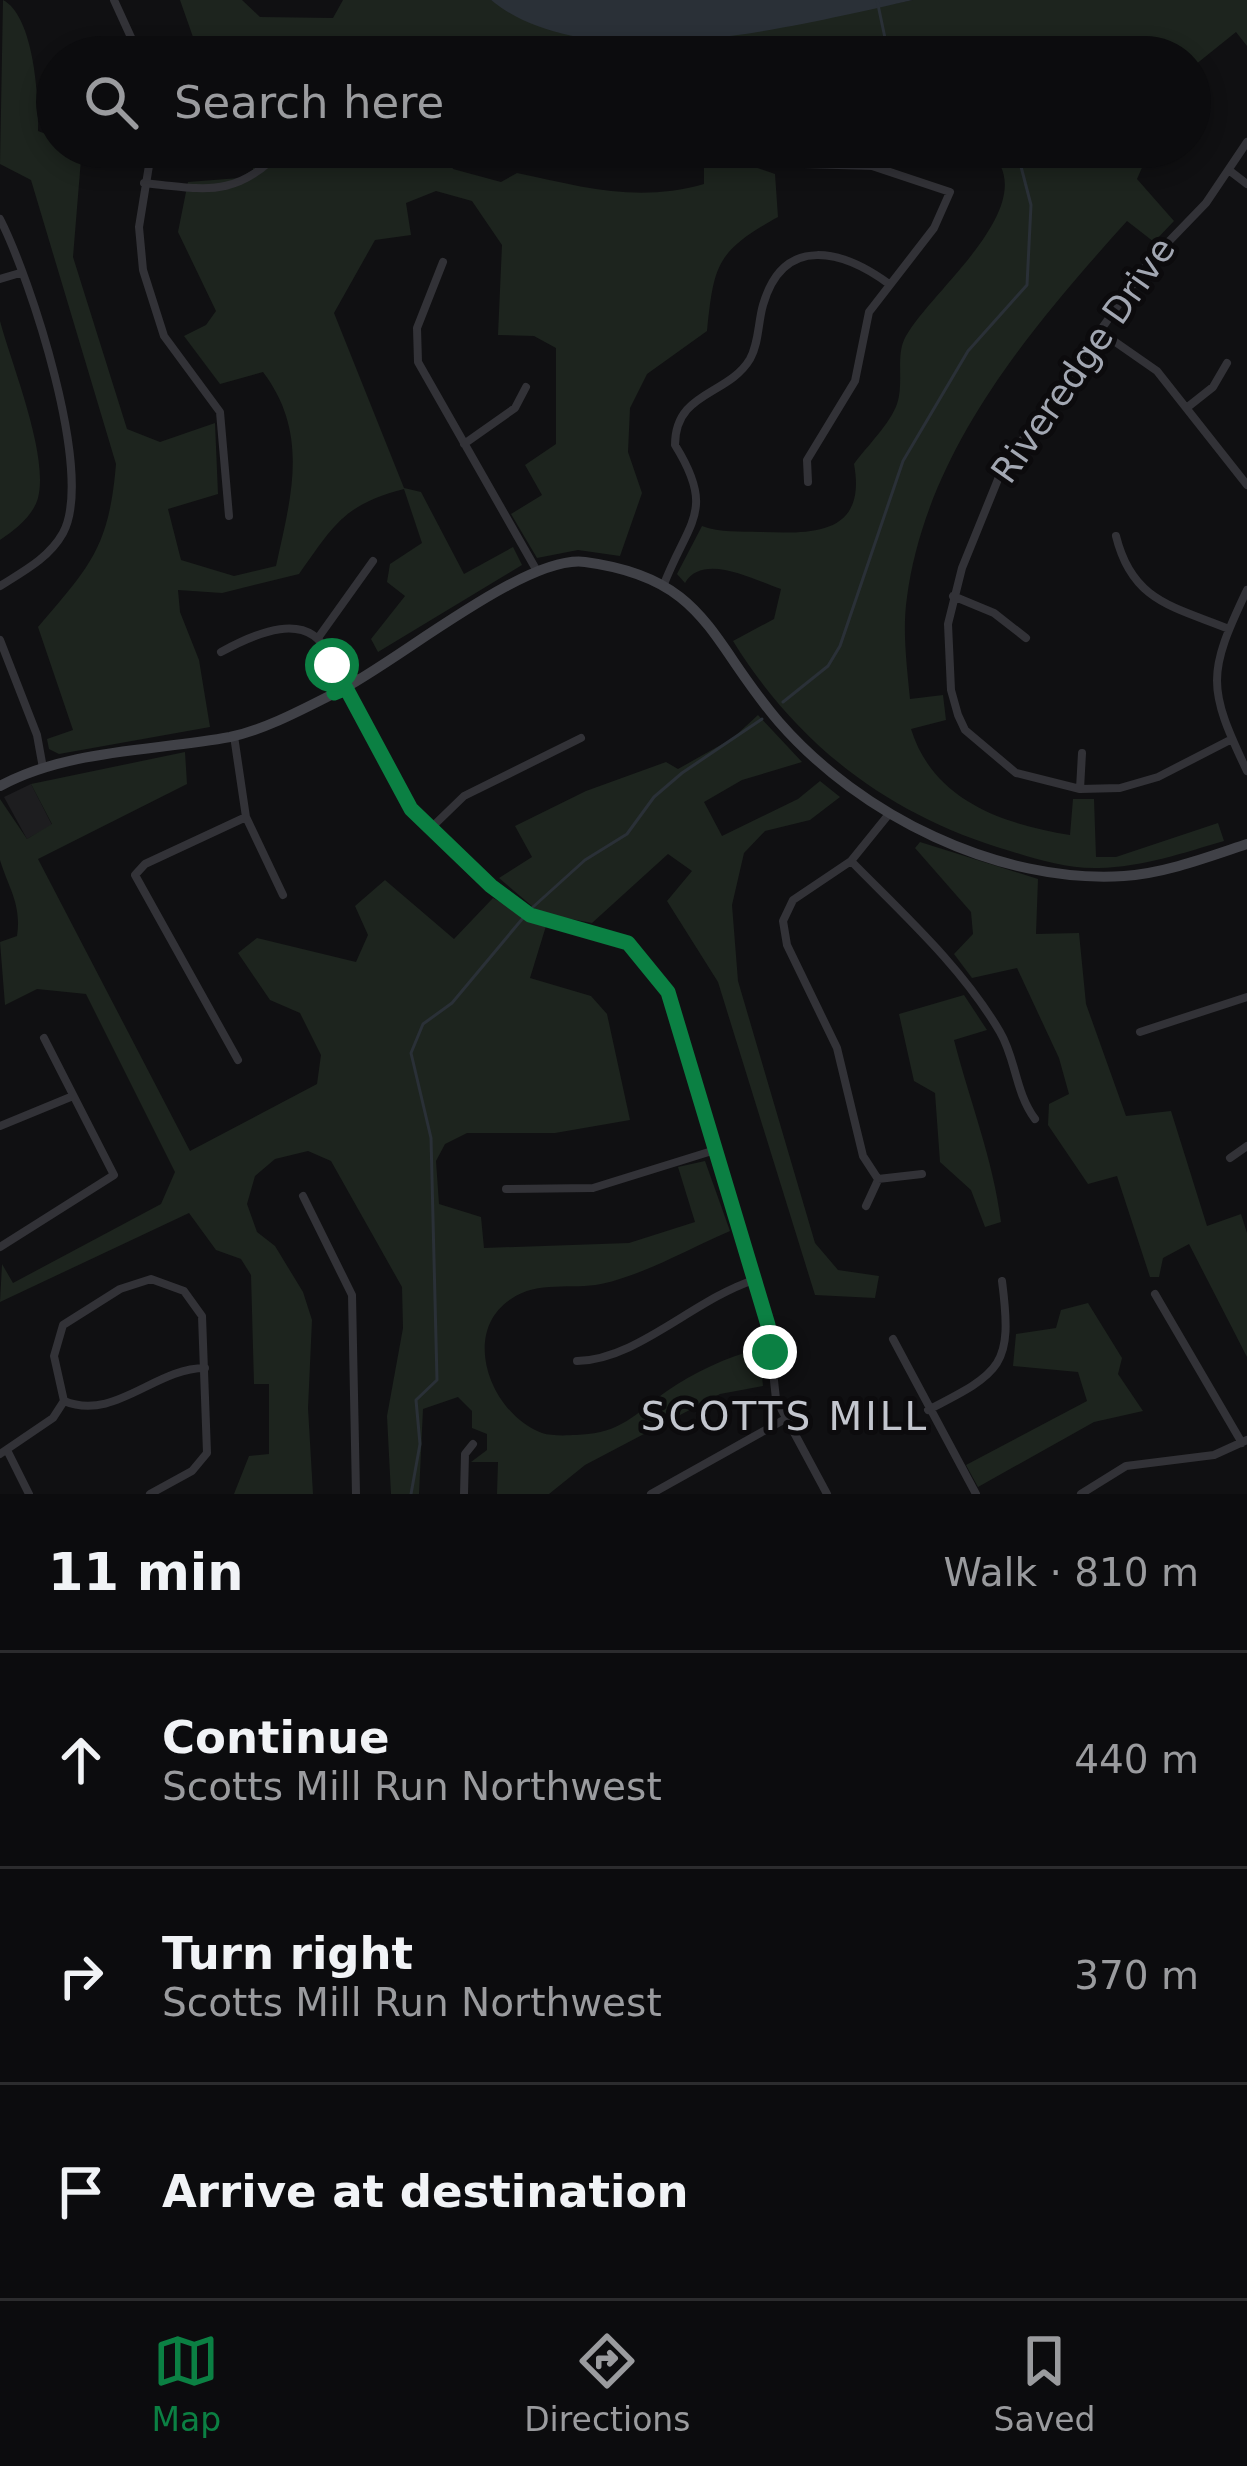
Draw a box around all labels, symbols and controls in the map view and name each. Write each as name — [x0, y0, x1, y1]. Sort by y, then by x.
search box — [36, 36, 1211, 168]
icon: search — [78, 69, 144, 135]
text: Search here — [174, 76, 444, 129]
street label: Riveredge Drive — [983, 230, 1183, 490]
route start — [305, 638, 359, 692]
route end — [743, 1325, 797, 1379]
district label: SCOTTS MILL — [641, 1394, 929, 1439]
text: 11 min — [48, 1543, 244, 1602]
text: Walk · 810 m — [944, 1550, 1199, 1595]
text: Continue — [162, 1711, 390, 1764]
icon: ahead — [48, 1727, 114, 1793]
text: 440 m — [1074, 1737, 1199, 1782]
text: Scotts Mill Run Northwest — [162, 1764, 662, 1809]
text: Turn right — [162, 1927, 413, 1980]
icon: right — [48, 1943, 114, 2009]
text: 370 m — [1074, 1953, 1199, 1998]
text: Scotts Mill Run Northwest — [162, 1980, 662, 2025]
icon: arrive — [48, 2159, 114, 2225]
text: Arrive at destination — [162, 2165, 688, 2218]
tab: Map — [152, 2328, 221, 2439]
tab: Directions — [524, 2328, 690, 2439]
tab: Saved — [994, 2328, 1095, 2439]

